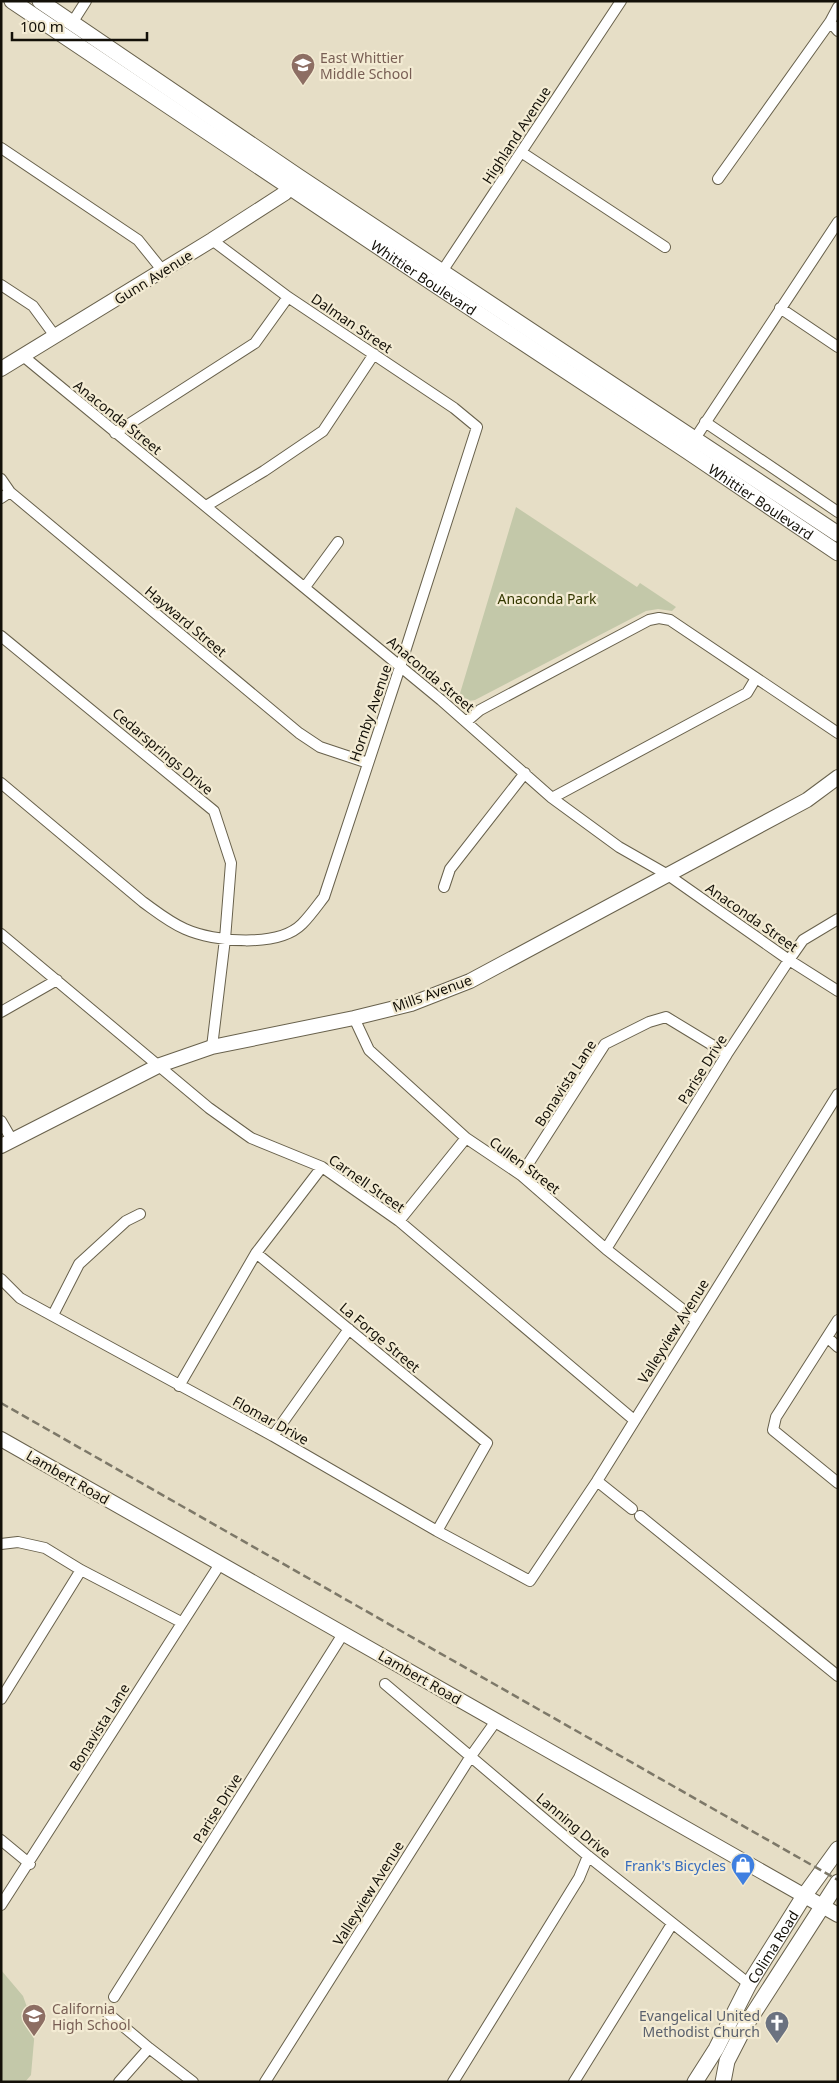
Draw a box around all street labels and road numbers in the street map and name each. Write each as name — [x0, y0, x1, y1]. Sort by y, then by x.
street label: Highland Avenue — [477, 82, 555, 187]
street label: Whittier Boulevard — [368, 235, 480, 319]
street label: Gunn Avenue — [110, 245, 196, 309]
street label: Dalman Street — [308, 289, 396, 357]
street label: Anaconda Street — [70, 375, 166, 459]
street label: Whittier Boulevard — [705, 459, 818, 544]
street label: Hayward Street — [141, 581, 231, 661]
street label: Anaconda Street — [383, 632, 479, 716]
street label: Hornby Avenue — [344, 662, 396, 764]
street label: Cedarsprings Drive — [109, 703, 217, 799]
street label: Anaconda Street — [702, 878, 802, 956]
street label: Mills Avenue — [390, 970, 474, 1016]
street label: Parise Drive — [673, 1031, 731, 1107]
street label: Bonavista Lane — [530, 1036, 600, 1130]
street label: Cullen Street — [486, 1132, 564, 1198]
street label: Carnell Street — [325, 1150, 409, 1216]
street label: Valleyview Avenue — [633, 1275, 713, 1387]
street label: La Forge Street — [336, 1298, 424, 1376]
street label: Flomar Drive — [230, 1391, 313, 1449]
street label: Lambert Road — [23, 1446, 113, 1508]
street label: Lambert Road — [375, 1646, 465, 1708]
street label: Bonavista Lane — [65, 1680, 134, 1774]
street label: Parise Drive — [188, 1770, 246, 1846]
street label: Lanning Drive — [533, 1788, 615, 1862]
street label: Valleyview Avenue — [328, 1837, 408, 1949]
street label: Colima Road — [742, 1907, 802, 1987]

